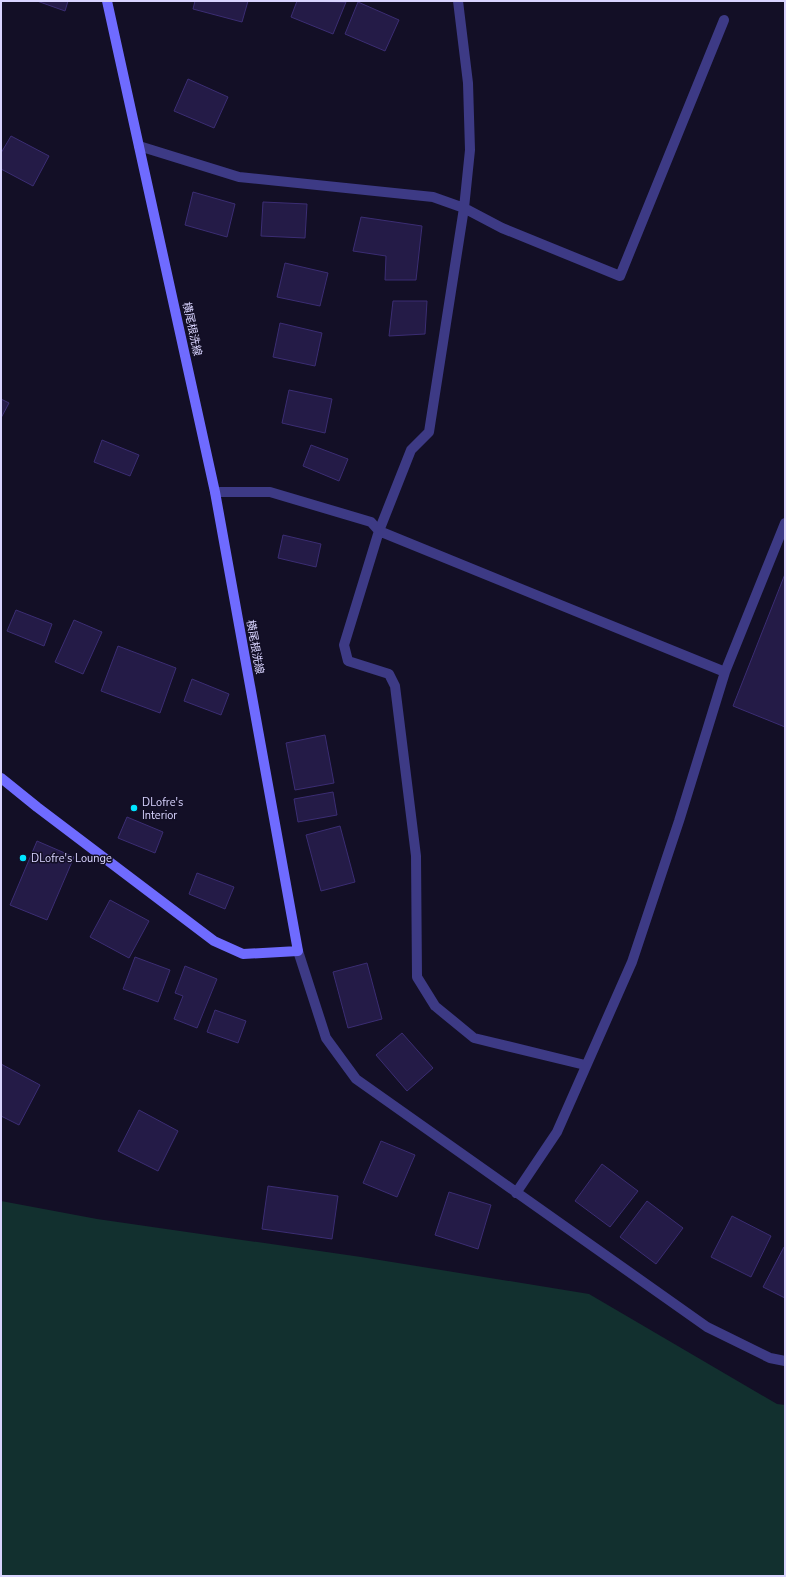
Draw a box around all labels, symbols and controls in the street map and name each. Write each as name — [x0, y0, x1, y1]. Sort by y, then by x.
street label: 横尾根洗線 — [179, 301, 205, 357]
street label: 横尾根洗線 — [243, 619, 267, 675]
place label: DLofre's Interior — [142, 795, 183, 823]
marker: DLofre's Interior — [129, 803, 139, 813]
place label: DLofre's Lounge — [31, 851, 112, 866]
marker: DLofre's Lounge — [18, 853, 28, 863]

